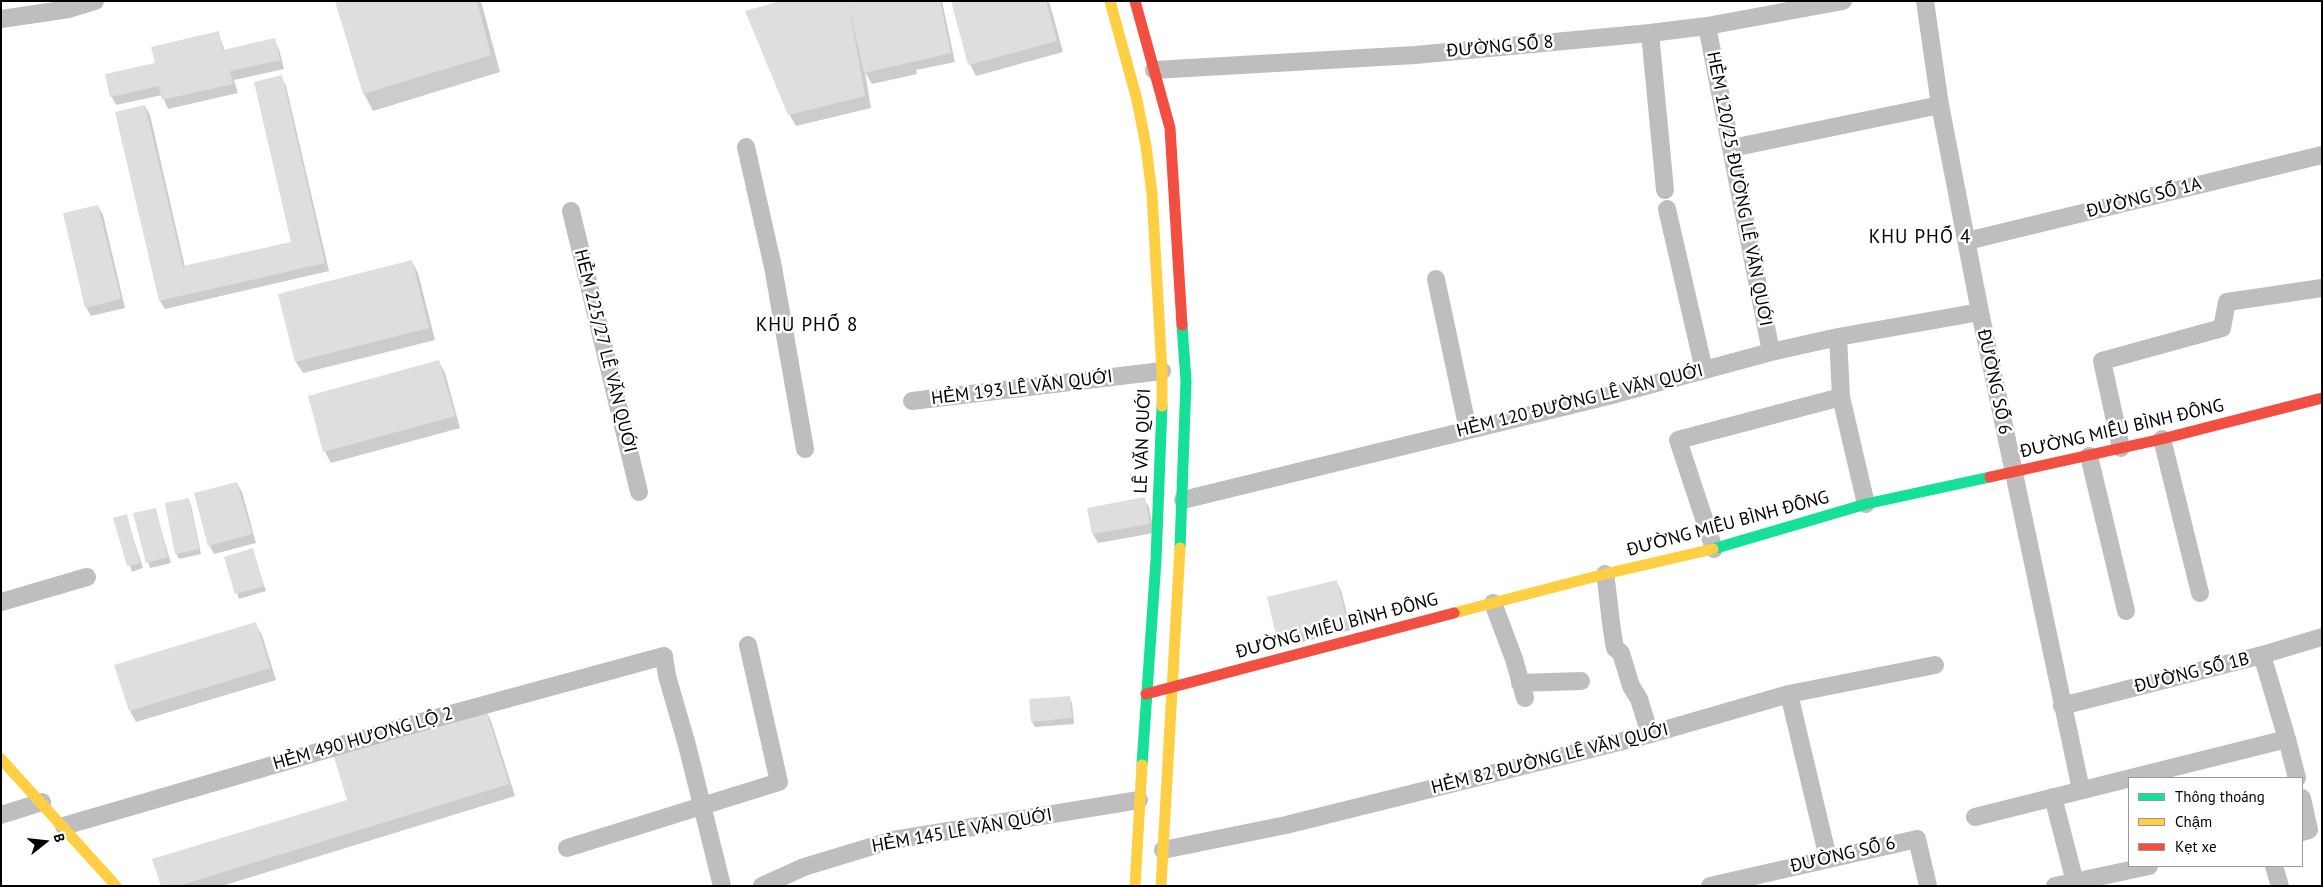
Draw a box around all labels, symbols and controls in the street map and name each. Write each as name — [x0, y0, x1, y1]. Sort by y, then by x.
street label: ĐƯỜNG SỐ 8 — [1446, 32, 1554, 62]
street label: HẺM 120/25 ĐƯỜNG LÊ VĂN QUỚI — [1702, 50, 1776, 328]
street label: ĐƯỜNG SỐ 1A — [2084, 173, 2204, 223]
district label: KHU PHỐ 4 — [1868, 227, 1972, 249]
street label: HẺM 225/27 LÊ VĂN QUỚI — [569, 247, 641, 455]
district label: KHU PHỐ 8 — [755, 315, 859, 337]
street label: ĐƯỜNG SỐ 6 — [1972, 327, 2016, 437]
street label: HẺM 120 ĐƯỜNG LÊ VĂN QUỚI — [1454, 360, 1706, 442]
street label: HẺM 193 LÊ VĂN QUỚI — [930, 366, 1114, 410]
street label: LÊ VĂN QUỚI — [1130, 388, 1156, 494]
street label: ĐƯỜNG MIẾU BÌNH ĐÔNG — [2018, 395, 2226, 463]
street label: ĐƯỜNG MIẾU BÌNH ĐÔNG — [1625, 487, 1831, 561]
street label: ĐƯỜNG MIẾU BÌNH ĐÔNG — [1234, 589, 1440, 663]
street label: ĐƯỜNG SỐ 1B — [2132, 648, 2252, 698]
street label: HẺM 490 HƯƠNG LỘ 2 — [271, 703, 455, 775]
street label: HẺM 82 ĐƯỜNG LÊ VĂN QUỚI — [1429, 719, 1671, 799]
legend — [2128, 777, 2303, 867]
text: Thông thoáng — [2175, 787, 2265, 806]
street label: HẺM 145 LÊ VĂN QUỚI — [870, 804, 1054, 858]
text: Chậm — [2175, 812, 2212, 831]
north arrow — [20, 817, 70, 867]
text: B — [50, 831, 69, 844]
street label: ĐƯỜNG SỐ 6 — [1788, 832, 1898, 878]
text: Kẹt xe — [2175, 837, 2217, 856]

